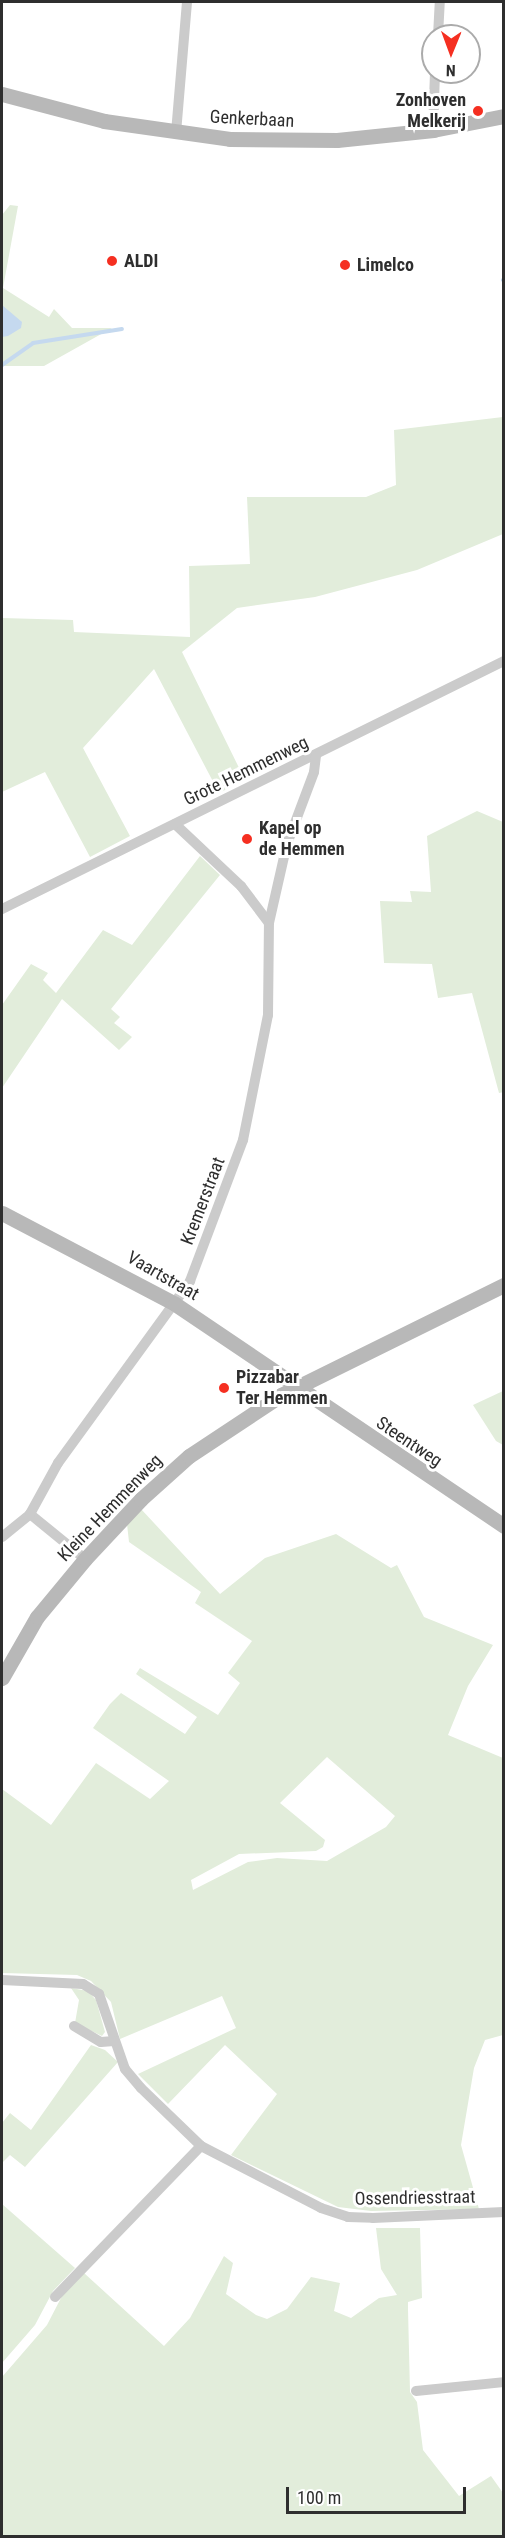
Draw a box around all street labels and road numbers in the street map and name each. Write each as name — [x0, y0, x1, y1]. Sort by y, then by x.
street label: Genkerbaan — [209, 106, 295, 132]
street label: Grote Hemmenweg — [180, 732, 312, 810]
street label: Kremerstraat — [176, 1154, 230, 1248]
street label: Vaartstraat — [123, 1247, 203, 1305]
street label: Steentweg — [372, 1412, 446, 1472]
street label: Kleine Hemmenweg — [53, 1450, 167, 1566]
street label: Ossendriesstraat — [354, 2186, 476, 2210]

